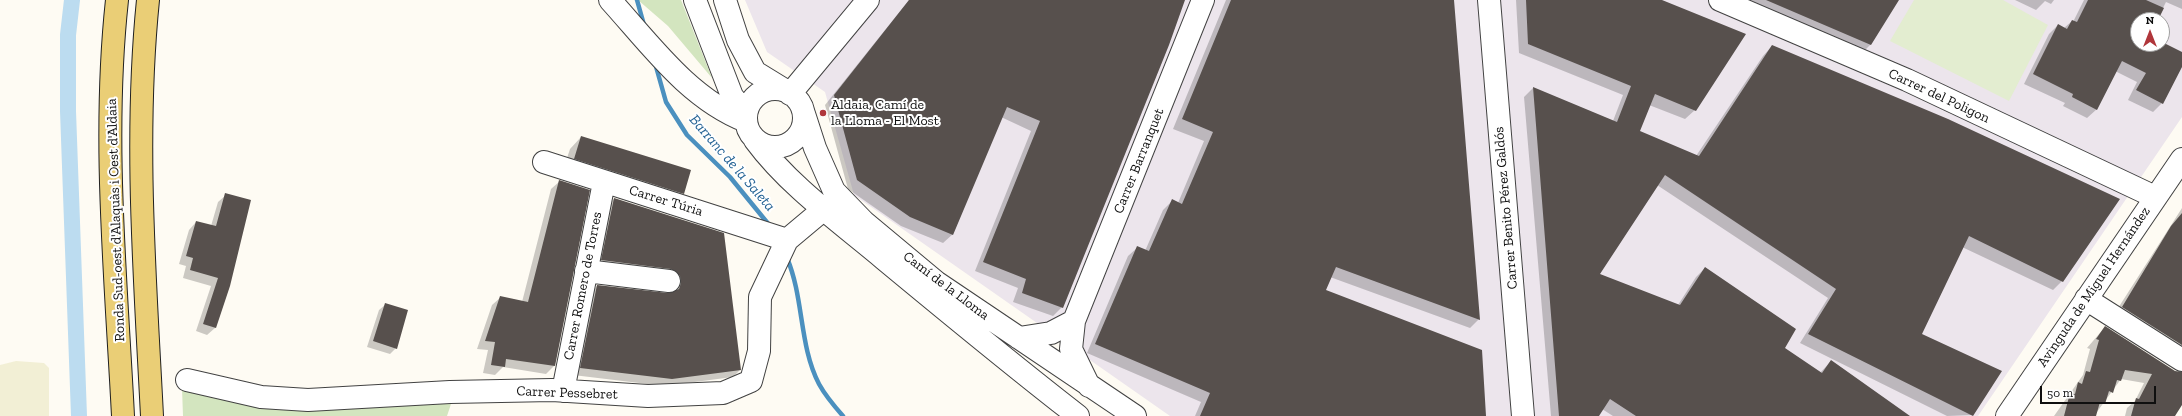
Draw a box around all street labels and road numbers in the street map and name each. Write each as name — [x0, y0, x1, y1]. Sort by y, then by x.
street label: Carrer del Poligon — [1886, 65, 1992, 127]
street label: Ronda Sud-oest d'Alaquàs i Oest d'Aldaia — [103, 98, 129, 342]
street label: Carrer Barranquet — [1110, 106, 1168, 216]
street label: Carrer Benito Pérez Galdós — [1491, 126, 1521, 290]
street label: Carrer Túria — [627, 182, 705, 220]
street label: Avinguda de Miguel Hernández — [2034, 204, 2154, 370]
street label: Carrer Romero de Torres — [560, 210, 606, 362]
street label: Camí de la Lloma — [900, 248, 992, 324]
street label: Carrer Pessebret — [516, 383, 618, 403]

